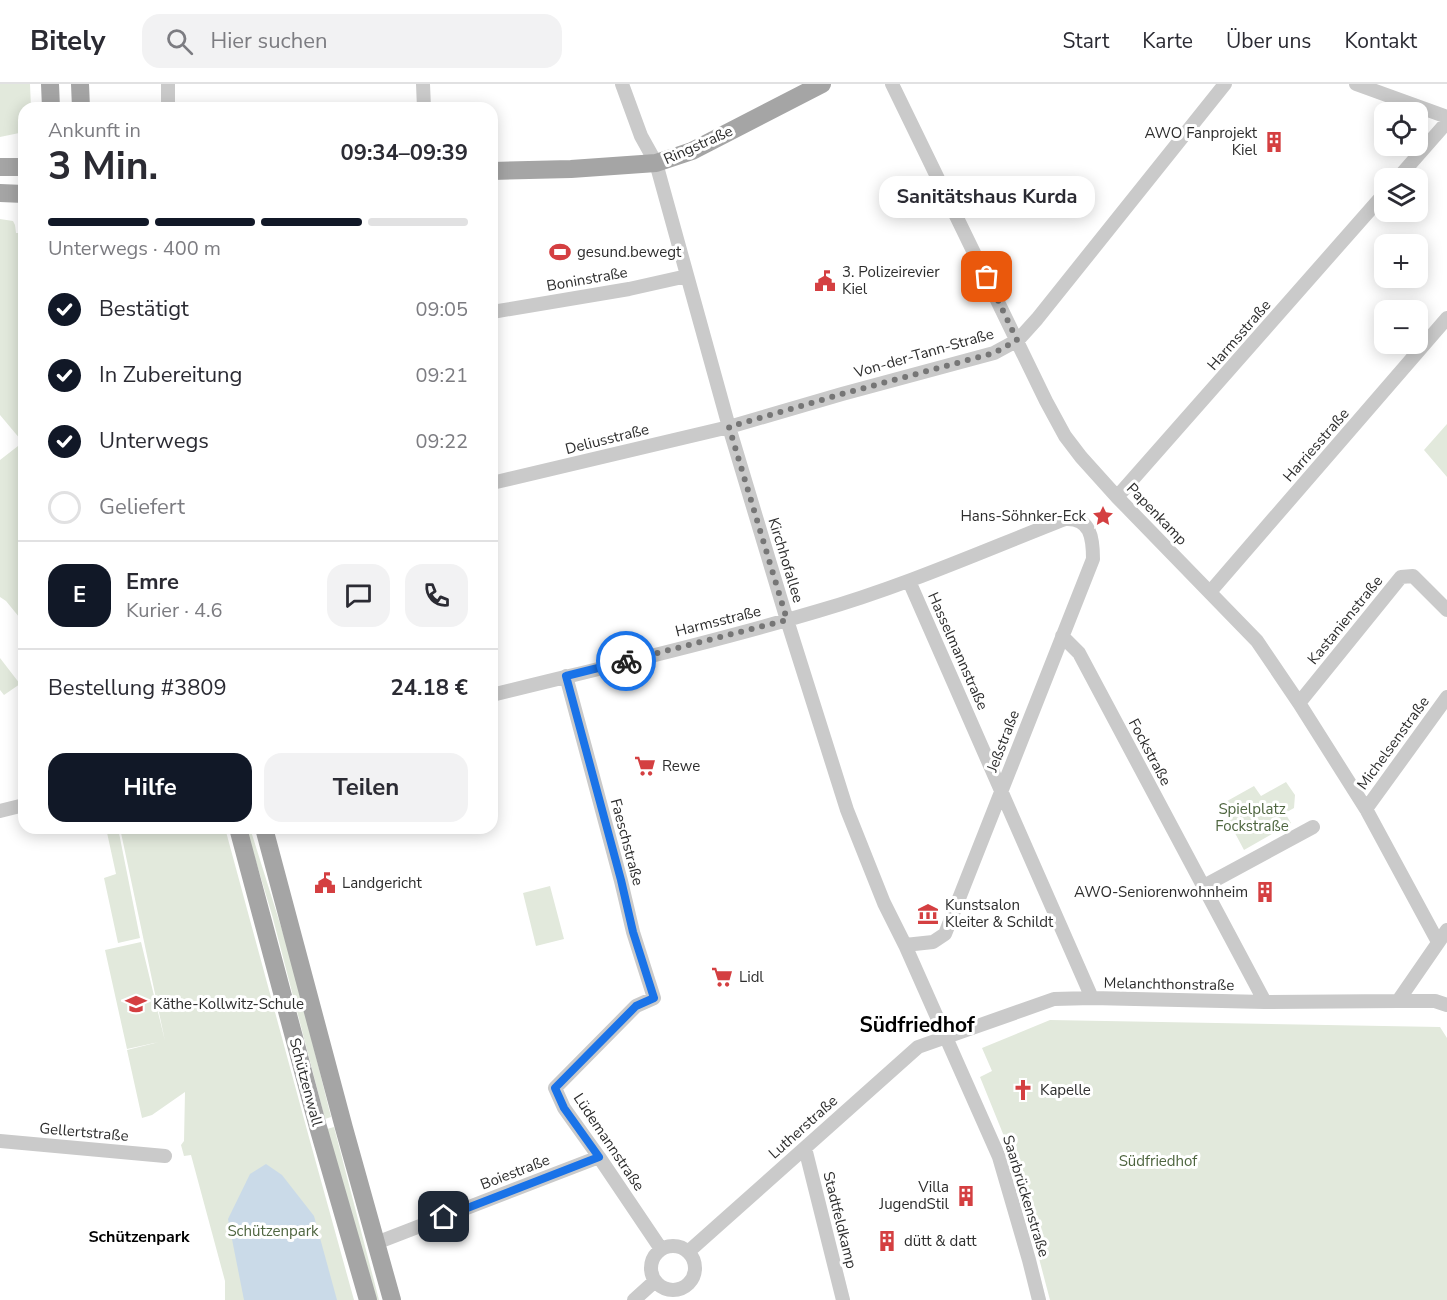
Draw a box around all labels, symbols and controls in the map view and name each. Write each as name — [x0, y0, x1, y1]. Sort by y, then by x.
search box — [142, 14, 562, 68]
text: Bitely — [30, 22, 106, 60]
icon: search — [163, 25, 196, 58]
text: Hier suchen — [211, 26, 327, 56]
text: Start — [1062, 27, 1109, 55]
text: Karte — [1142, 27, 1193, 55]
text: Über uns — [1226, 27, 1311, 55]
text: Kontakt — [1344, 27, 1417, 55]
map controls — [1374, 102, 1428, 354]
button: locate — [1374, 102, 1428, 156]
text: Ankunft in — [48, 117, 141, 144]
street label: Ringstraße — [660, 121, 736, 169]
place label: AWO Fanprojekt Kiel — [1144, 123, 1258, 160]
building icon: AWO Fanprojekt Kiel — [1262, 130, 1286, 154]
text: 09:34–09:39 — [340, 138, 468, 168]
text: 3 Min. — [48, 140, 158, 193]
button: layers — [1374, 168, 1428, 222]
callout: Sanitätshaus Kurda — [879, 175, 1095, 217]
text: Sanitätshaus Kurda — [896, 183, 1078, 210]
button: + — [1374, 234, 1428, 288]
text: Unterwegs · 400 m — [48, 235, 221, 262]
sports icon: gesund.bewegt — [548, 240, 572, 264]
place label: gesund.bewegt — [577, 242, 682, 262]
pin — [961, 251, 1012, 302]
icon: bag — [970, 260, 1003, 293]
street label: Boninstraße — [545, 262, 629, 296]
place label: 3. Polizeirevier Kiel — [842, 262, 940, 299]
public building icon: 3. Polizeirevier Kiel — [813, 269, 837, 293]
icon: check — [48, 293, 81, 326]
text: Bestätigt — [99, 294, 189, 324]
street label: Harmsstraße — [1203, 295, 1275, 375]
text: 09:05 — [415, 296, 468, 323]
button: − — [1374, 300, 1428, 354]
street label: Von-der-Tann-Straße — [851, 324, 996, 383]
icon: check — [48, 359, 81, 392]
text: In Zubereitung — [99, 360, 242, 390]
text: 09:21 — [415, 362, 468, 389]
street label: Harriesstraße — [1278, 404, 1354, 486]
street label: Deliusstraße — [563, 419, 651, 459]
icon: check — [48, 425, 81, 458]
text: Unterwegs — [99, 426, 209, 456]
text: 09:22 — [415, 428, 468, 455]
street label: Papenkamp — [1122, 479, 1192, 550]
text: Geliefert — [99, 492, 185, 522]
place icon: Hans-Söhnker-Eck — [1091, 504, 1115, 528]
place label: Hans-Söhnker-Eck — [960, 506, 1086, 526]
street label: Kirchhofallee — [764, 515, 808, 605]
button: chat — [327, 564, 390, 627]
button: phone — [405, 564, 468, 627]
text: Emre — [126, 567, 179, 597]
street label: Kastanienstraße — [1303, 571, 1387, 669]
text: E — [73, 580, 86, 610]
street label: Hasselmannstraße — [923, 589, 993, 713]
text: Kurier · 4.6 — [126, 597, 223, 624]
street label: Harmsstraße — [673, 601, 763, 641]
courier — [596, 631, 656, 691]
icon: bike — [610, 645, 643, 678]
text: Bestellung #3809 — [48, 673, 227, 703]
text: 24.18 € — [391, 673, 468, 703]
street label: Michelsenstraße — [1352, 692, 1434, 794]
street label: Jeßstraße — [982, 707, 1024, 776]
street label: Fockstraße — [1124, 715, 1176, 789]
button: Hilfe — [48, 753, 252, 822]
button: Teilen — [264, 753, 468, 822]
supermarket icon: Rewe — [633, 754, 657, 778]
place label: Rewe — [662, 756, 700, 776]
street label: Faeschstraße — [606, 796, 648, 888]
park label: Spielplatz Fockstraße — [1215, 799, 1289, 836]
public building icon: Landgericht — [313, 871, 337, 895]
place label: Landgericht — [342, 873, 422, 893]
building icon: AWO-Seniorenwohnheim — [1253, 880, 1277, 904]
place label: AWO-Seniorenwohnheim — [1074, 882, 1248, 902]
place label: Kunstsalon Kleiter & Schildt — [945, 895, 1054, 932]
museum icon: Kunstsalon Kleiter & Schildt — [916, 902, 940, 926]
supermarket icon: Lidl — [710, 965, 734, 989]
place label: Lidl — [739, 967, 764, 987]
street label: Melanchthonstraße — [1104, 973, 1235, 995]
school or university icon: Käthe-Kollwitz-Schule — [124, 992, 148, 1016]
place label: Käthe-Kollwitz-Schule — [153, 994, 304, 1014]
district label: Südfriedhof — [859, 1011, 975, 1039]
street label: Schützenwall — [285, 1036, 328, 1129]
church icon: Kapelle — [1011, 1078, 1035, 1102]
place label: Kapelle — [1040, 1080, 1091, 1100]
street label: Lüdemannstraße — [569, 1089, 649, 1195]
street label: Lutherstraße — [764, 1091, 842, 1163]
street label: Gellertstraße — [39, 1118, 129, 1146]
street label: Saarbrückenstraße — [998, 1133, 1054, 1259]
street label: Boiestraße — [477, 1150, 553, 1194]
park label: Südfriedhof — [1119, 1151, 1198, 1171]
street label: Stadtfeldkamp — [818, 1169, 862, 1271]
place label: Villa JugendStil — [878, 1177, 950, 1214]
building icon: Villa JugendStil — [954, 1184, 978, 1208]
pin — [418, 1191, 469, 1242]
icon: home — [427, 1200, 460, 1233]
park label: Schützenpark — [227, 1221, 319, 1241]
district label: Schützenpark — [88, 1226, 190, 1248]
building icon: dütt & datt — [875, 1229, 899, 1253]
place label: dütt & datt — [904, 1231, 977, 1251]

